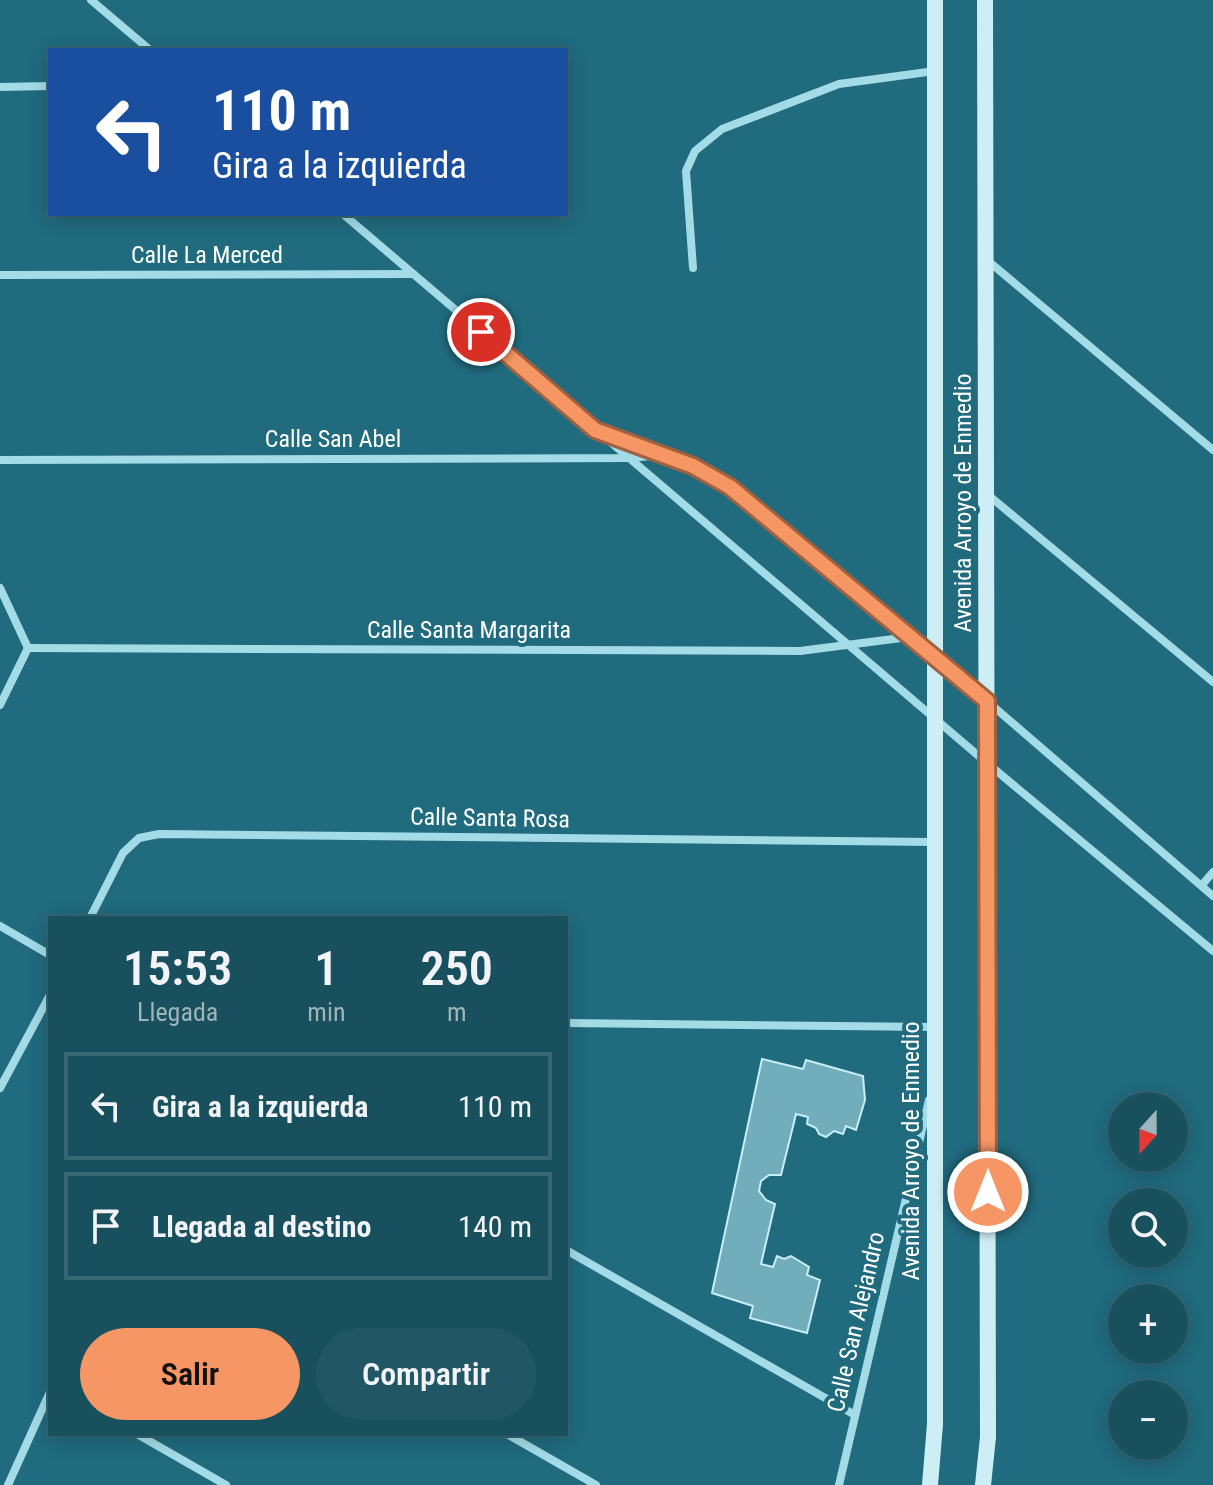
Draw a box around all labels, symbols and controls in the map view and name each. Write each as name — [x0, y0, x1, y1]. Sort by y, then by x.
text: 110 m — [212, 78, 351, 144]
icon: left — [80, 80, 184, 184]
text: Gira a la izquierda — [212, 145, 467, 187]
street label: Calle La Merced — [131, 241, 283, 269]
pin — [447, 298, 515, 366]
icon: arrive — [459, 310, 503, 354]
street label: Avenida Arroyo de Enmedio — [949, 373, 977, 633]
street label: Calle San Abel — [265, 425, 401, 453]
street label: Calle Santa Margarita — [367, 616, 571, 644]
street label: Calle Santa Rosa — [410, 803, 570, 833]
text: 15:53 — [123, 940, 232, 997]
text: 1 — [314, 940, 338, 997]
text: 250 — [421, 940, 493, 997]
text: Llegada — [137, 997, 218, 1027]
text: min — [307, 997, 345, 1027]
text: m — [447, 997, 467, 1027]
street label: Avenida Arroyo de Enmedio — [897, 1021, 925, 1281]
icon: left — [84, 1084, 128, 1128]
text: Gira a la izquierda — [152, 1089, 368, 1124]
text: 110 m — [458, 1089, 532, 1124]
north arrow — [1108, 1092, 1188, 1172]
map controls — [1108, 1092, 1188, 1460]
position arrow — [946, 1150, 1030, 1234]
button: search — [1108, 1188, 1188, 1268]
icon: arrive — [84, 1204, 128, 1248]
text: Llegada al destino — [152, 1209, 371, 1244]
text: 140 m — [458, 1209, 532, 1244]
street label: Calle San Alejandro — [822, 1229, 890, 1415]
button: + — [1108, 1284, 1188, 1364]
button: Salir — [80, 1328, 300, 1420]
button: Compartir — [316, 1328, 536, 1420]
button: − — [1108, 1380, 1188, 1460]

